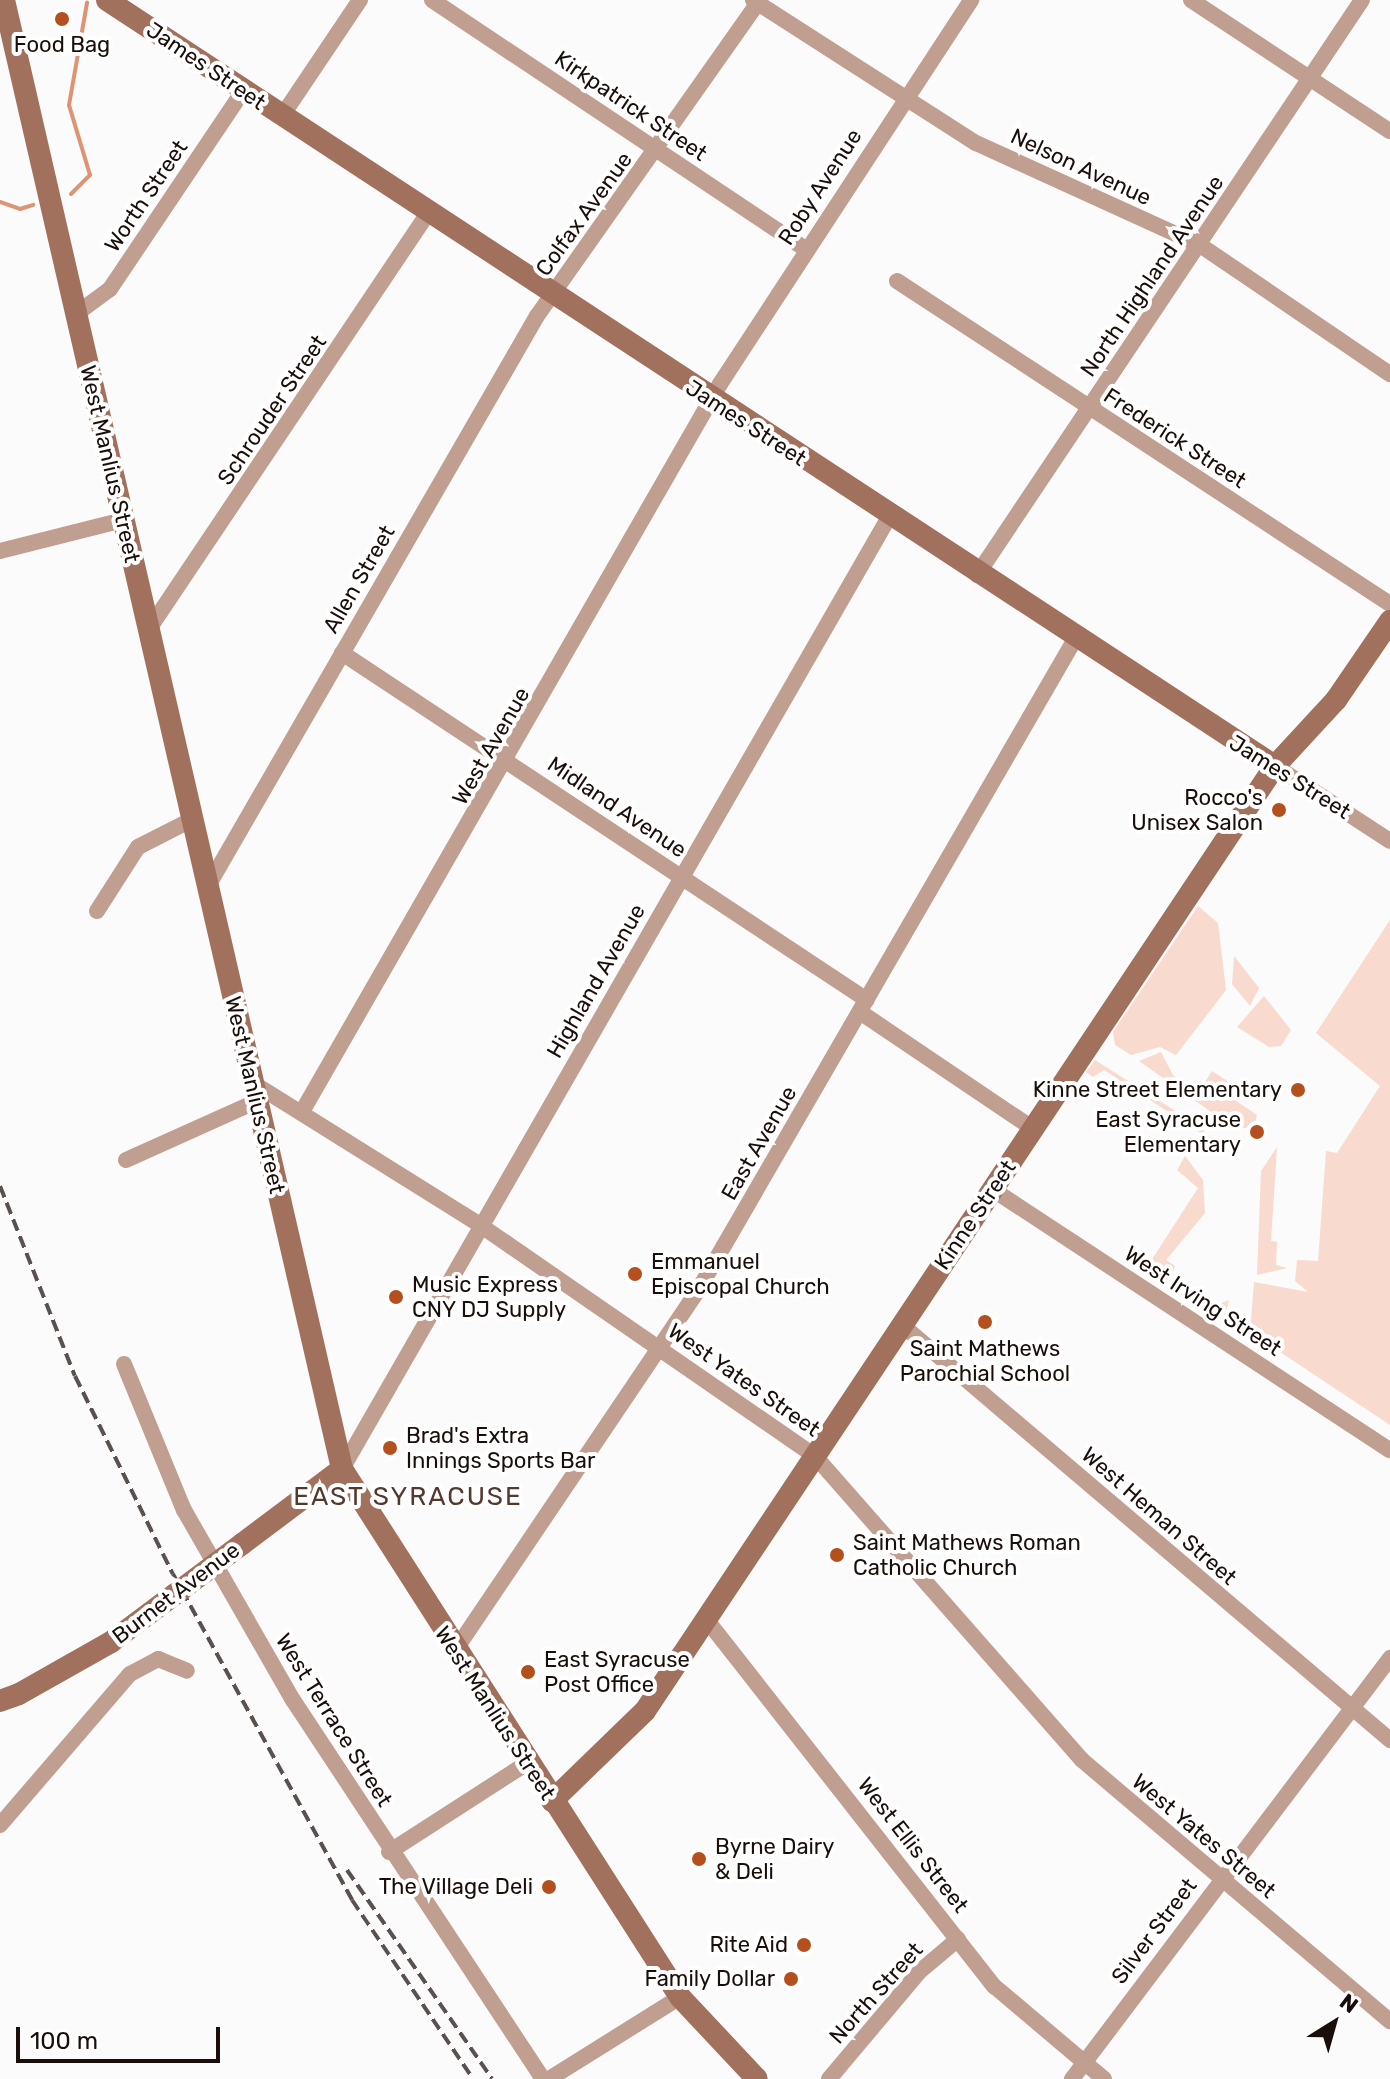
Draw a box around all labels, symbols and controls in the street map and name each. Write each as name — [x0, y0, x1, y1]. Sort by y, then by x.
marker: Food Bag — [53, 10, 71, 28]
street label: James Street — [141, 16, 271, 116]
place label: Food Bag — [14, 32, 110, 58]
street label: Kirkpatrick Street — [550, 45, 712, 167]
street label: Nelson Avenue — [1006, 123, 1156, 211]
street label: Roby Avenue — [772, 124, 868, 250]
street label: Worth Street — [99, 135, 193, 257]
street label: Colfax Avenue — [530, 147, 638, 281]
street label: North Highland Avenue — [1075, 170, 1229, 382]
street label: Schrouder Street — [212, 330, 332, 490]
street label: West Manlius Street — [74, 363, 146, 565]
street label: James Street — [681, 374, 811, 472]
street label: Frederick Street — [1099, 382, 1251, 494]
street label: Allen Street — [318, 520, 400, 638]
street label: West Avenue — [447, 682, 535, 810]
street label: James Street — [1224, 729, 1356, 825]
street label: Midland Avenue — [542, 751, 692, 863]
place label: Rocco's Unisex Salon — [1131, 784, 1263, 836]
marker: Rocco's Unisex Salon — [1270, 801, 1288, 819]
street label: Highland Avenue — [541, 899, 651, 1063]
street label: West Manlius Street — [219, 994, 291, 1196]
place label: Kinne Street Elementary — [1033, 1077, 1282, 1103]
street label: East Avenue — [716, 1081, 802, 1205]
marker: Kinne Street Elementary — [1289, 1081, 1307, 1099]
place label: East Syracuse Elementary — [1095, 1106, 1241, 1158]
marker: East Syracuse Elementary — [1248, 1123, 1266, 1141]
street label: Kinne Street — [929, 1155, 1021, 1275]
street label: West Irving Street — [1119, 1240, 1287, 1362]
place label: Emmanuel Episcopal Church — [651, 1248, 830, 1300]
marker: Emmanuel Episcopal Church — [626, 1265, 644, 1283]
place label: Music Express CNY DJ Supply — [412, 1271, 567, 1322]
marker: Music Express CNY DJ Supply — [387, 1288, 405, 1306]
marker: Saint Mathews Parochial School — [976, 1313, 994, 1331]
street label: West Yates Street — [663, 1318, 825, 1442]
place label: Saint Mathews Parochial School — [900, 1335, 1070, 1386]
place label: Brad's Extra Innings Sports Bar — [406, 1422, 595, 1474]
marker: Brad's Extra Innings Sports Bar — [381, 1439, 399, 1457]
street label: West Heman Street — [1076, 1442, 1242, 1590]
district label: EAST SYRACUSE — [293, 1481, 523, 1513]
place label: Saint Mathews Roman Catholic Church — [853, 1529, 1081, 1580]
street label: Burnet Avenue — [107, 1536, 245, 1650]
marker: Saint Mathews Roman Catholic Church — [828, 1546, 846, 1564]
street label: West Manlius Street — [429, 1621, 561, 1805]
street label: West Terrace Street — [270, 1628, 398, 1812]
place label: East Syracuse Post Office — [544, 1646, 690, 1698]
marker: East Syracuse Post Office — [519, 1663, 537, 1681]
street label: West Yates Street — [1127, 1768, 1281, 1904]
street label: West Ellis Street — [852, 1772, 974, 1918]
place label: Byrne Dairy & Deli — [715, 1833, 834, 1884]
marker: Byrne Dairy & Deli — [690, 1850, 708, 1868]
street label: Silver Street — [1106, 1873, 1202, 1989]
place label: The Village Deli — [378, 1874, 533, 1900]
marker: The Village Deli — [540, 1878, 558, 1896]
place label: Rite Aid — [709, 1932, 788, 1958]
marker: Rite Aid — [795, 1936, 813, 1954]
street label: North Street — [824, 1937, 928, 2049]
place label: Family Dollar — [644, 1966, 775, 1992]
marker: Family Dollar — [782, 1970, 800, 1988]
north arrow — [1294, 1983, 1374, 2063]
text: N — [1334, 1988, 1363, 2019]
scale bar — [20, 2011, 224, 2061]
text: 100 m — [30, 2027, 98, 2055]

